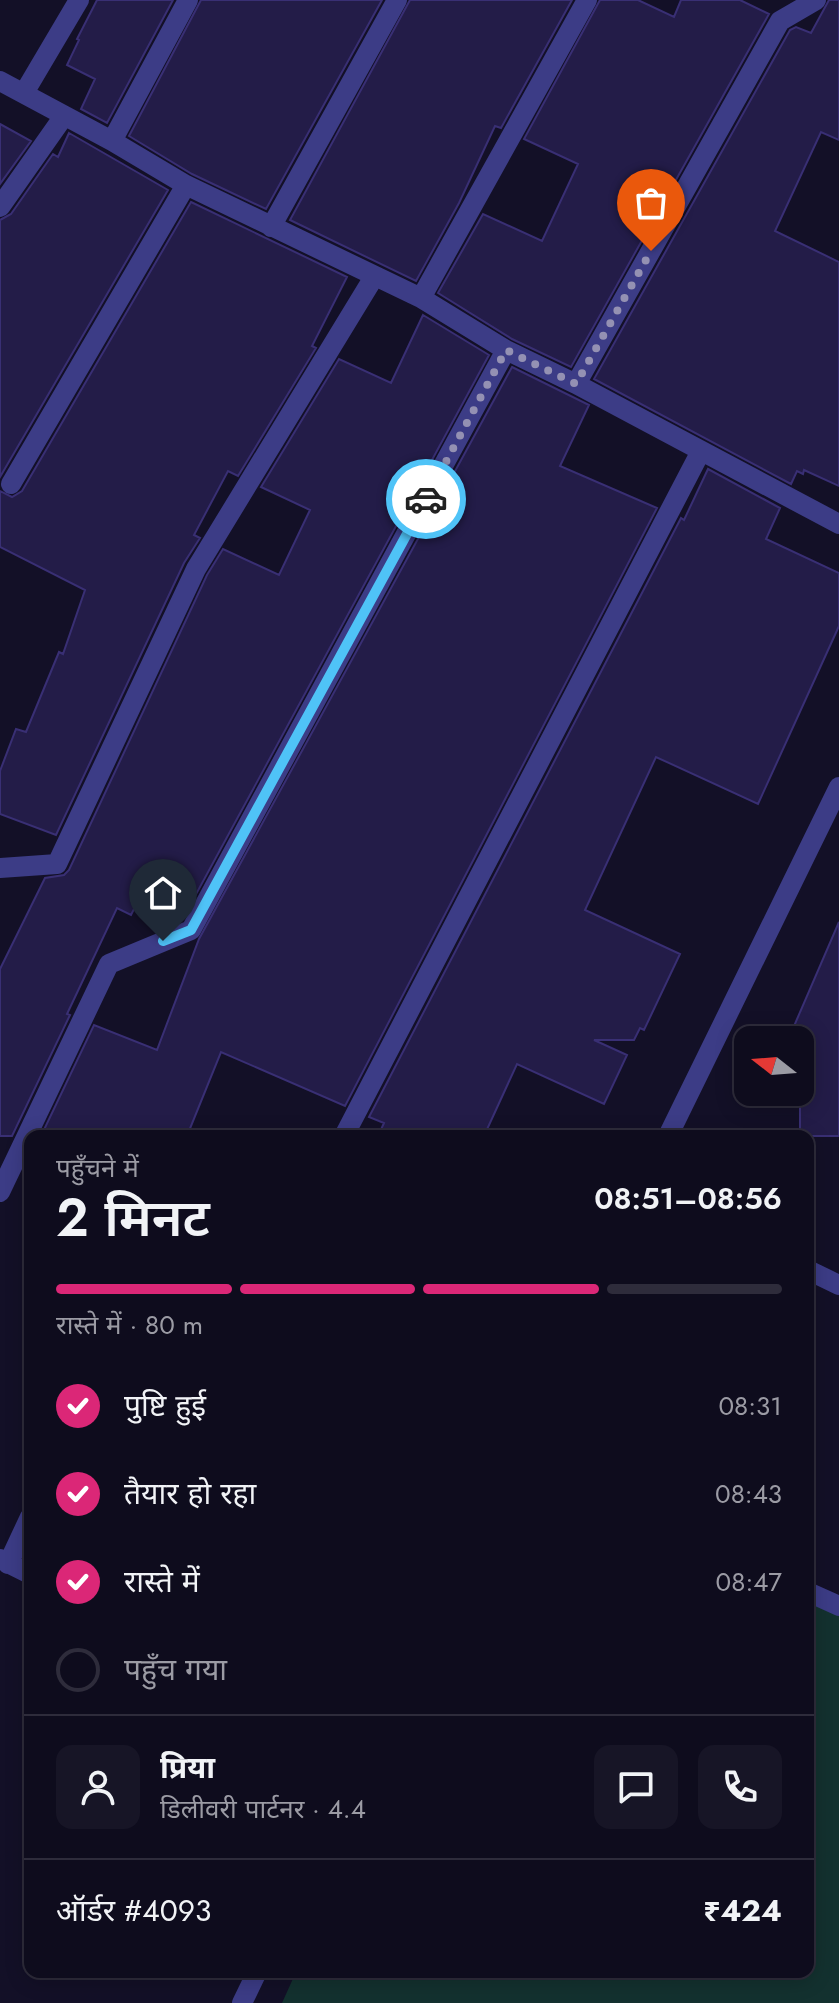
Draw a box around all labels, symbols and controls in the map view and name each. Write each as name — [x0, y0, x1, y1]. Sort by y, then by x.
pin — [617, 169, 685, 251]
icon: bag — [629, 181, 673, 225]
courier — [386, 459, 466, 539]
icon: car — [404, 477, 448, 521]
pin — [129, 859, 197, 941]
icon: home — [141, 871, 185, 915]
north arrow — [734, 1026, 814, 1106]
map controls — [734, 1026, 814, 1106]
text: पहुँचने में — [56, 1149, 139, 1187]
text: 08:51–08:56 — [594, 1177, 782, 1220]
text: 2 मिनट — [56, 1180, 210, 1256]
text: रास्ते में · 80 m — [56, 1306, 203, 1344]
icon: check — [56, 1384, 100, 1428]
text: पुष्टि हुई — [124, 1384, 206, 1427]
text: 08:31 — [719, 1387, 782, 1425]
icon: check — [56, 1472, 100, 1516]
text: तैयार हो रहा — [124, 1472, 256, 1515]
text: 08:43 — [715, 1475, 782, 1513]
icon: check — [56, 1560, 100, 1604]
text: रास्ते में — [124, 1560, 200, 1603]
text: 08:47 — [716, 1563, 782, 1601]
text: पहुँच गया — [124, 1648, 227, 1691]
button: person — [56, 1745, 140, 1829]
button: chat — [594, 1745, 678, 1829]
button: phone — [698, 1745, 782, 1829]
text: प्रिया — [160, 1746, 215, 1789]
text: डिलीवरी पार्टनर · 4.4 — [160, 1790, 366, 1828]
text: ऑर्डर #4093 — [56, 1889, 211, 1932]
text: ₹424 — [703, 1889, 782, 1932]

